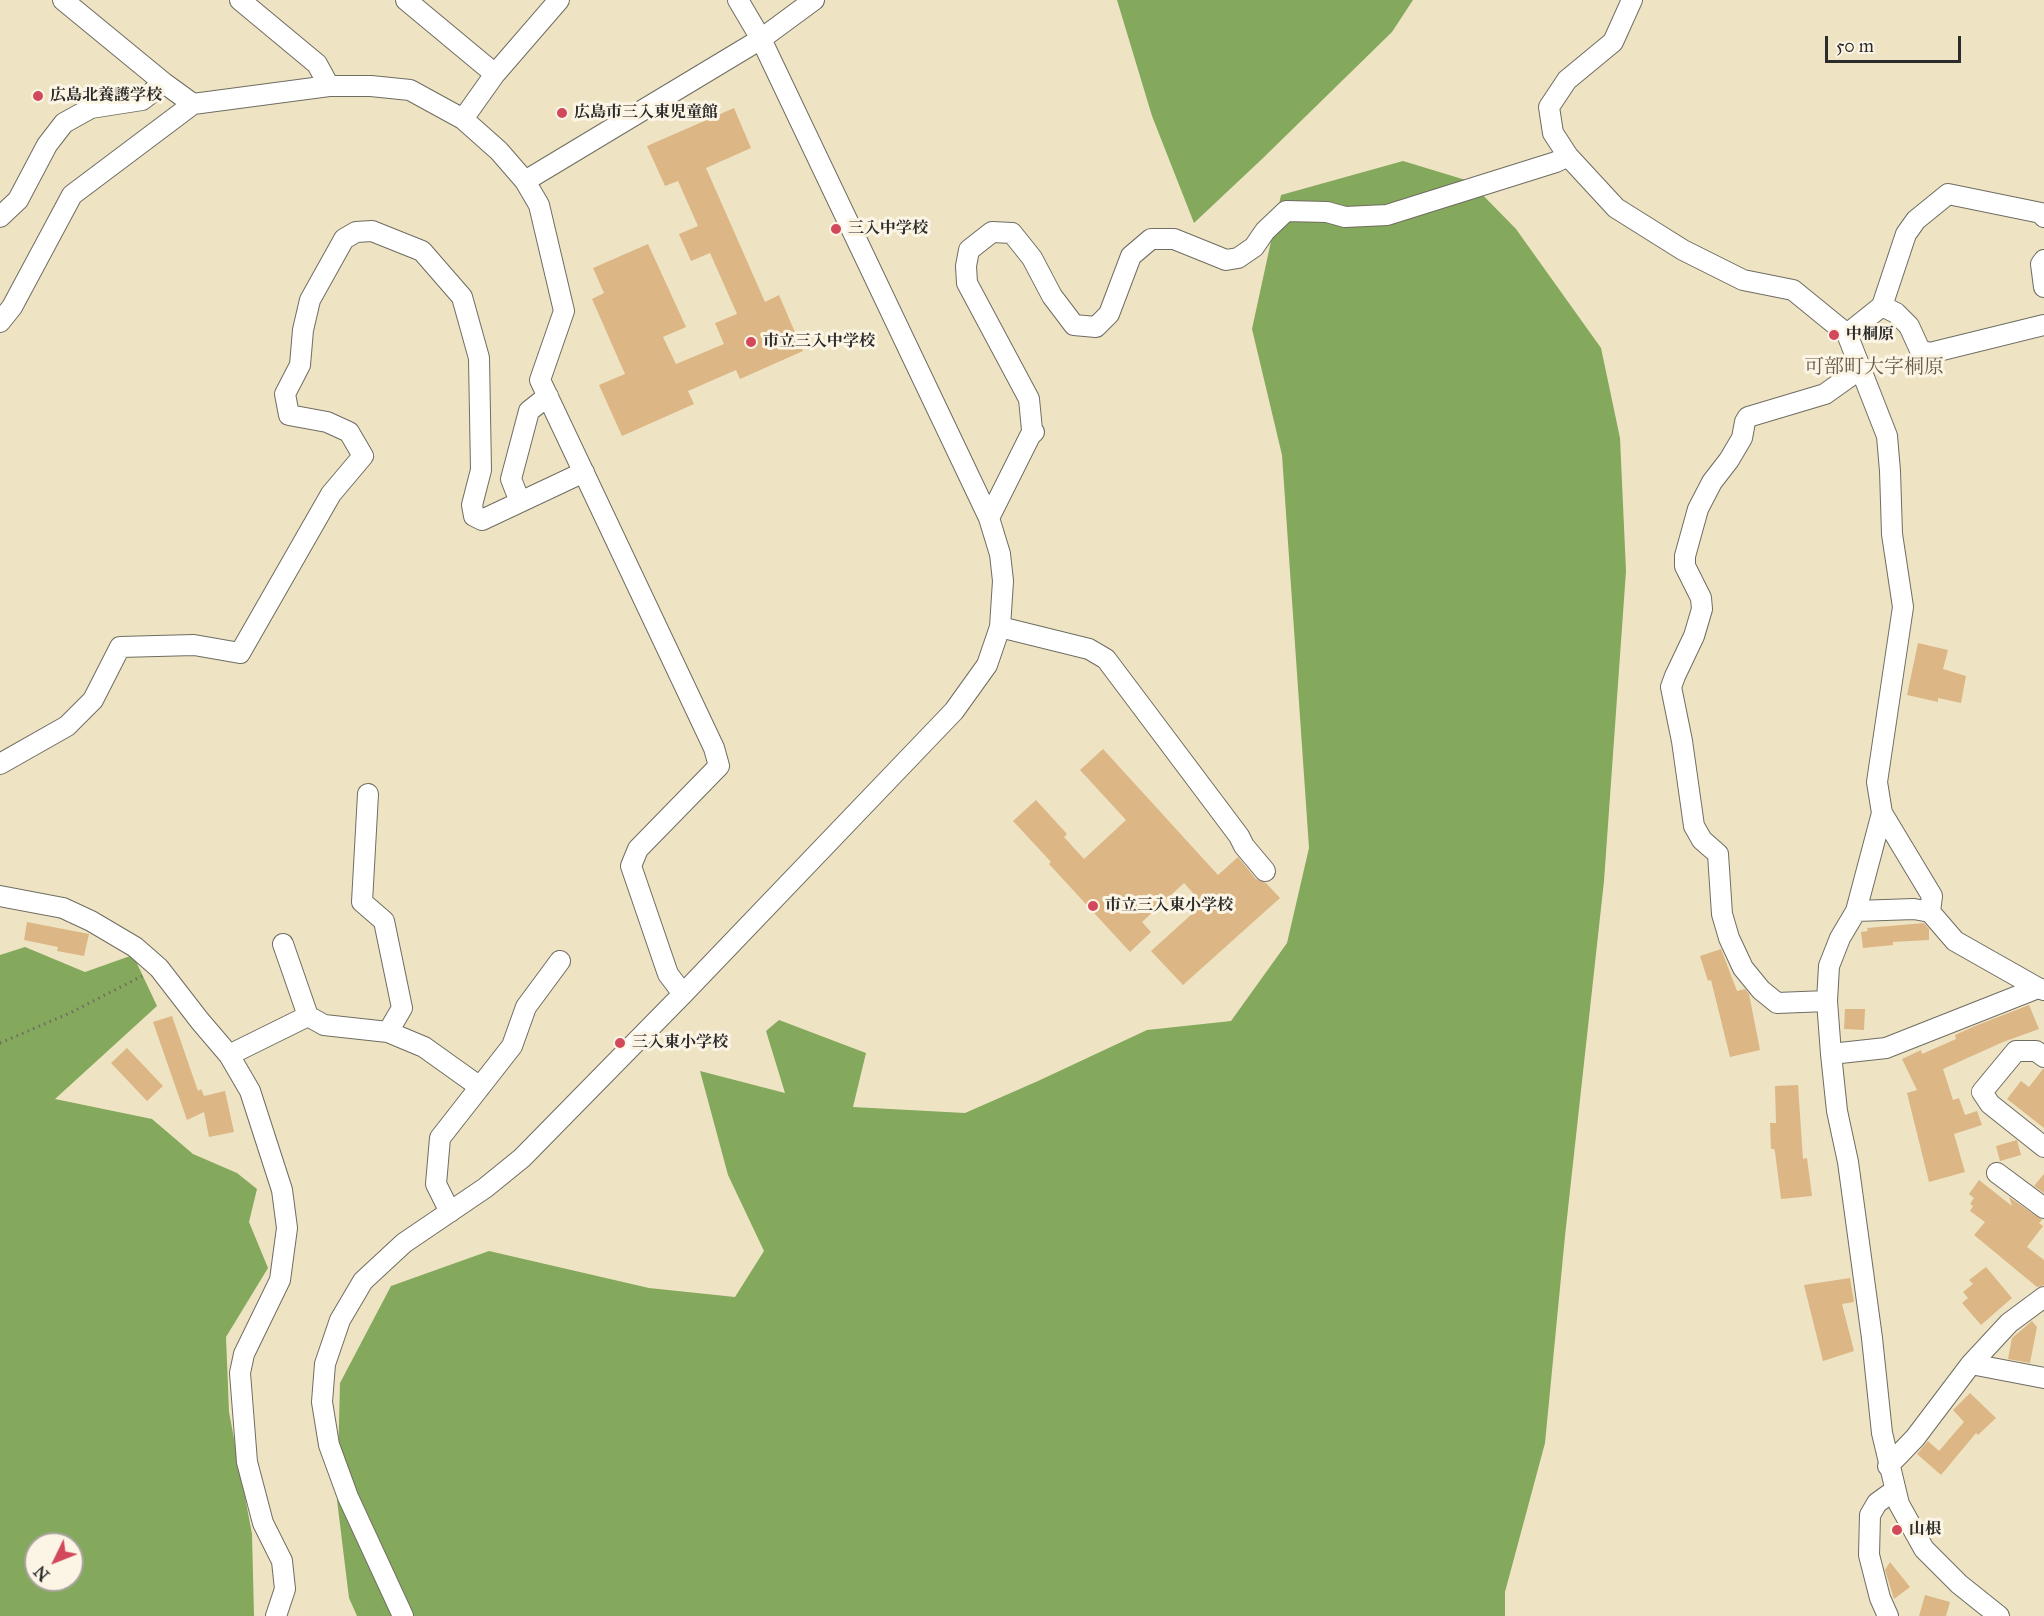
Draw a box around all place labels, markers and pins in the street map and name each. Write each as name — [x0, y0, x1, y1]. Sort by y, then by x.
place label: 広島北養護学校 — [50, 86, 162, 106]
marker: 広島北養護学校 — [31, 89, 45, 103]
place label: 広島市三入東児童館 — [574, 103, 718, 123]
marker: 広島市三入東児童館 — [555, 106, 569, 120]
place label: 三入中学校 — [848, 219, 928, 239]
marker: 三入中学校 — [829, 222, 843, 236]
place label: 中桐原 — [1846, 325, 1894, 345]
marker: 中桐原 — [1827, 328, 1841, 342]
place label: 市立三入中学校 — [763, 332, 875, 352]
marker: 市立三入中学校 — [744, 335, 758, 349]
place label: 市立三入東小学校 — [1105, 896, 1233, 916]
marker: 市立三入東小学校 — [1086, 899, 1100, 913]
place label: 三入東小学校 — [632, 1033, 728, 1053]
marker: 三入東小学校 — [613, 1036, 627, 1050]
place label: 山根 — [1909, 1520, 1941, 1540]
marker: 山根 — [1890, 1523, 1904, 1537]

